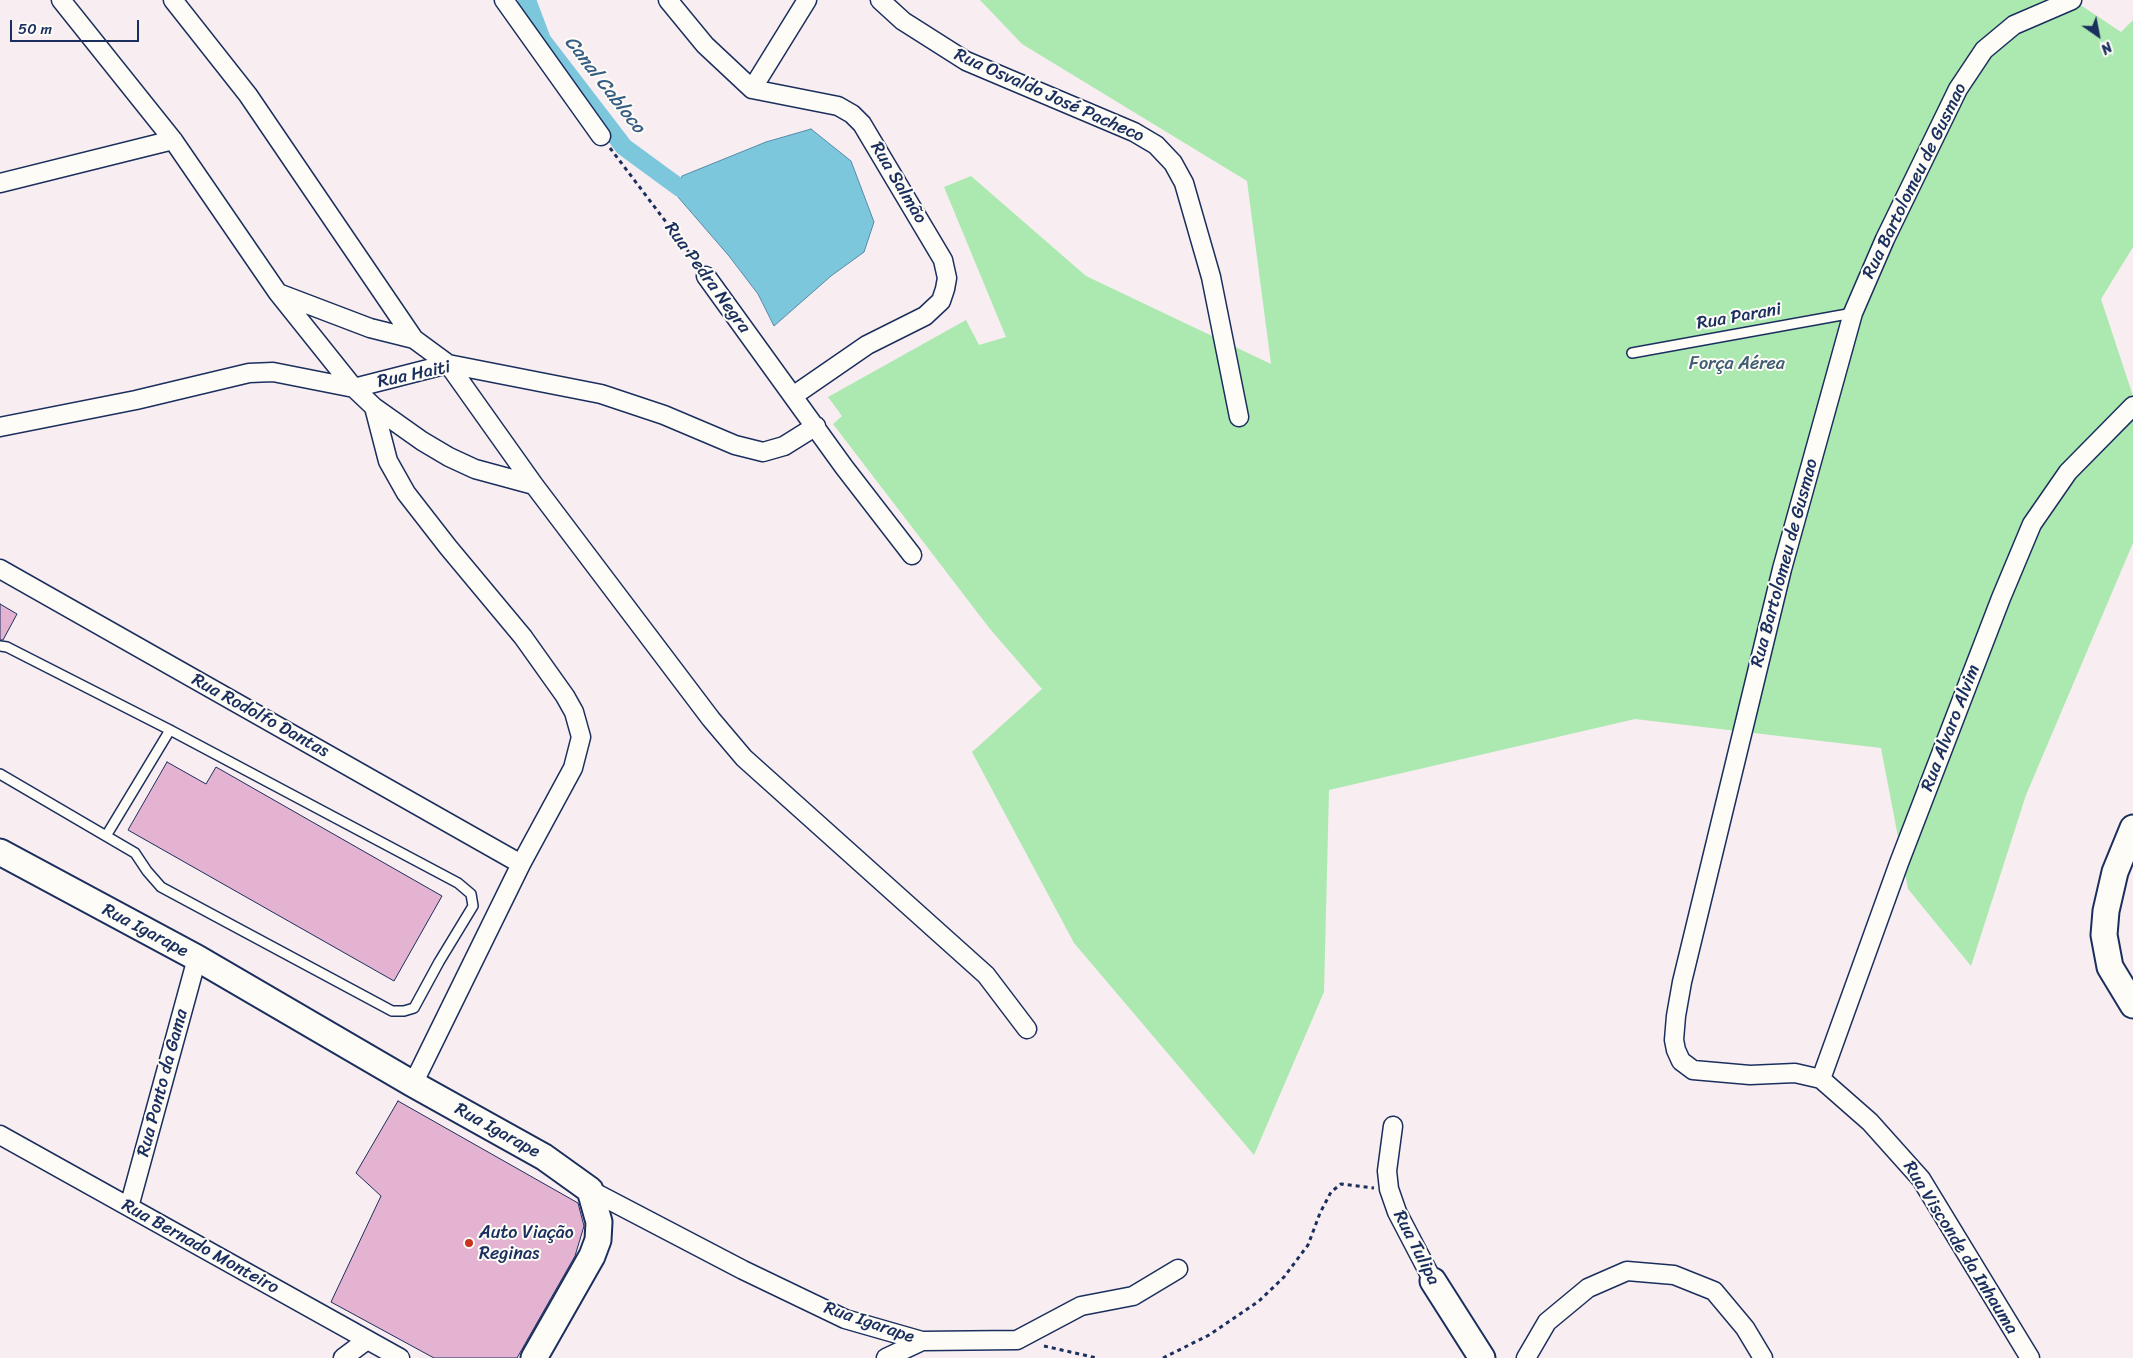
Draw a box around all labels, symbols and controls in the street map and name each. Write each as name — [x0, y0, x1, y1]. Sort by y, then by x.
scale bar — [12, 10, 141, 42]
north arrow — [2073, 10, 2123, 60]
text: 50 m — [18, 16, 52, 42]
water label: Canal Cabloco — [559, 32, 649, 138]
text: N — [2096, 35, 2117, 61]
street label: Rua Osvaldo José Pacheco — [951, 44, 1147, 148]
street label: Rua Bartolomeu de Gusmao — [1858, 80, 1972, 282]
street label: Rua Salmão — [865, 138, 931, 228]
street label: Rua Pedra Negra — [659, 218, 755, 338]
street label: Rua Parani — [1695, 299, 1783, 335]
park label: Força Aérea — [1689, 353, 1785, 375]
street label: Rua Haiti — [376, 357, 452, 393]
street label: Rua Bartolomeu de Gusmao — [1747, 456, 1823, 670]
street label: Rua Alvaro Alvim — [1917, 662, 1985, 794]
street label: Rua Rodolfo Dantas — [188, 669, 332, 763]
street label: Rua Igarape — [98, 899, 192, 963]
street label: Rua Ponto da Gama — [133, 1007, 193, 1159]
street label: Rua Igarape — [451, 1099, 543, 1163]
street label: Rua Visconde da Inhauma — [1898, 1157, 2022, 1339]
street label: Rua Bernado Monteiro — [118, 1195, 282, 1299]
street label: Rua Tulipa — [1388, 1207, 1444, 1289]
place label: Auto Viação Reginas — [479, 1222, 574, 1264]
marker: Auto Viação Reginas — [463, 1237, 475, 1249]
street label: Rua Igarape — [821, 1297, 917, 1349]

